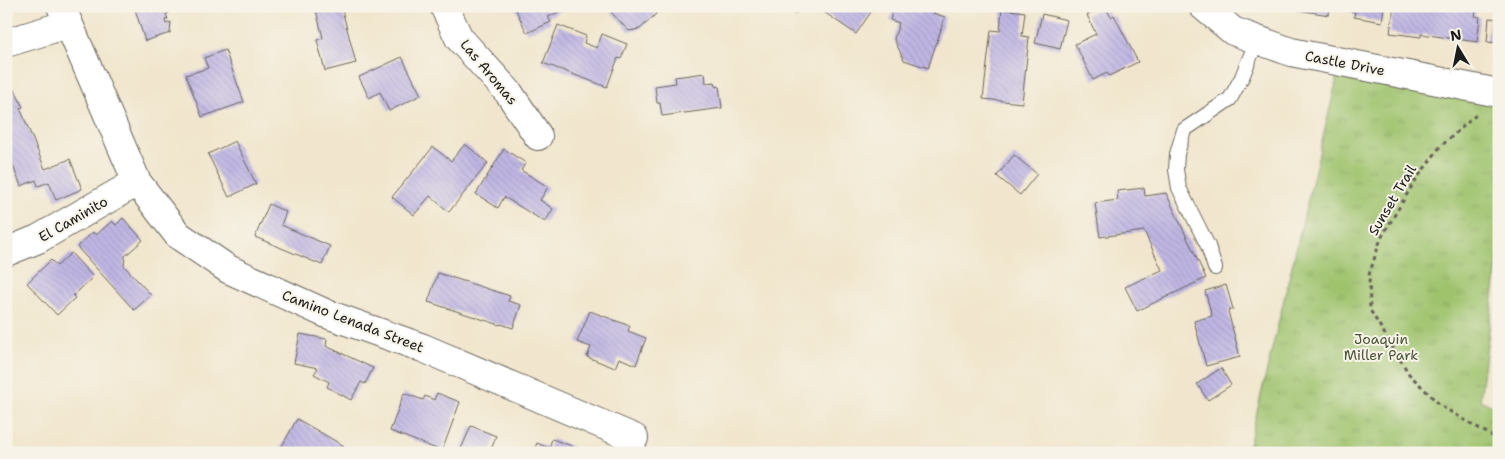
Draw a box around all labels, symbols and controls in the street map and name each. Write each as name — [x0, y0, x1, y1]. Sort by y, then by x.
north arrow — [1432, 22, 1482, 72]
text: N — [1449, 25, 1463, 45]
street label: Las Aromas — [456, 36, 522, 108]
street label: Castle Drive — [1304, 46, 1386, 80]
street label: Sunset Trail — [1364, 161, 1421, 239]
street label: El Caminito — [35, 192, 111, 246]
street label: Camino Lenada Street — [280, 286, 426, 356]
park label: Joaquin Miller Park — [1344, 330, 1418, 364]

